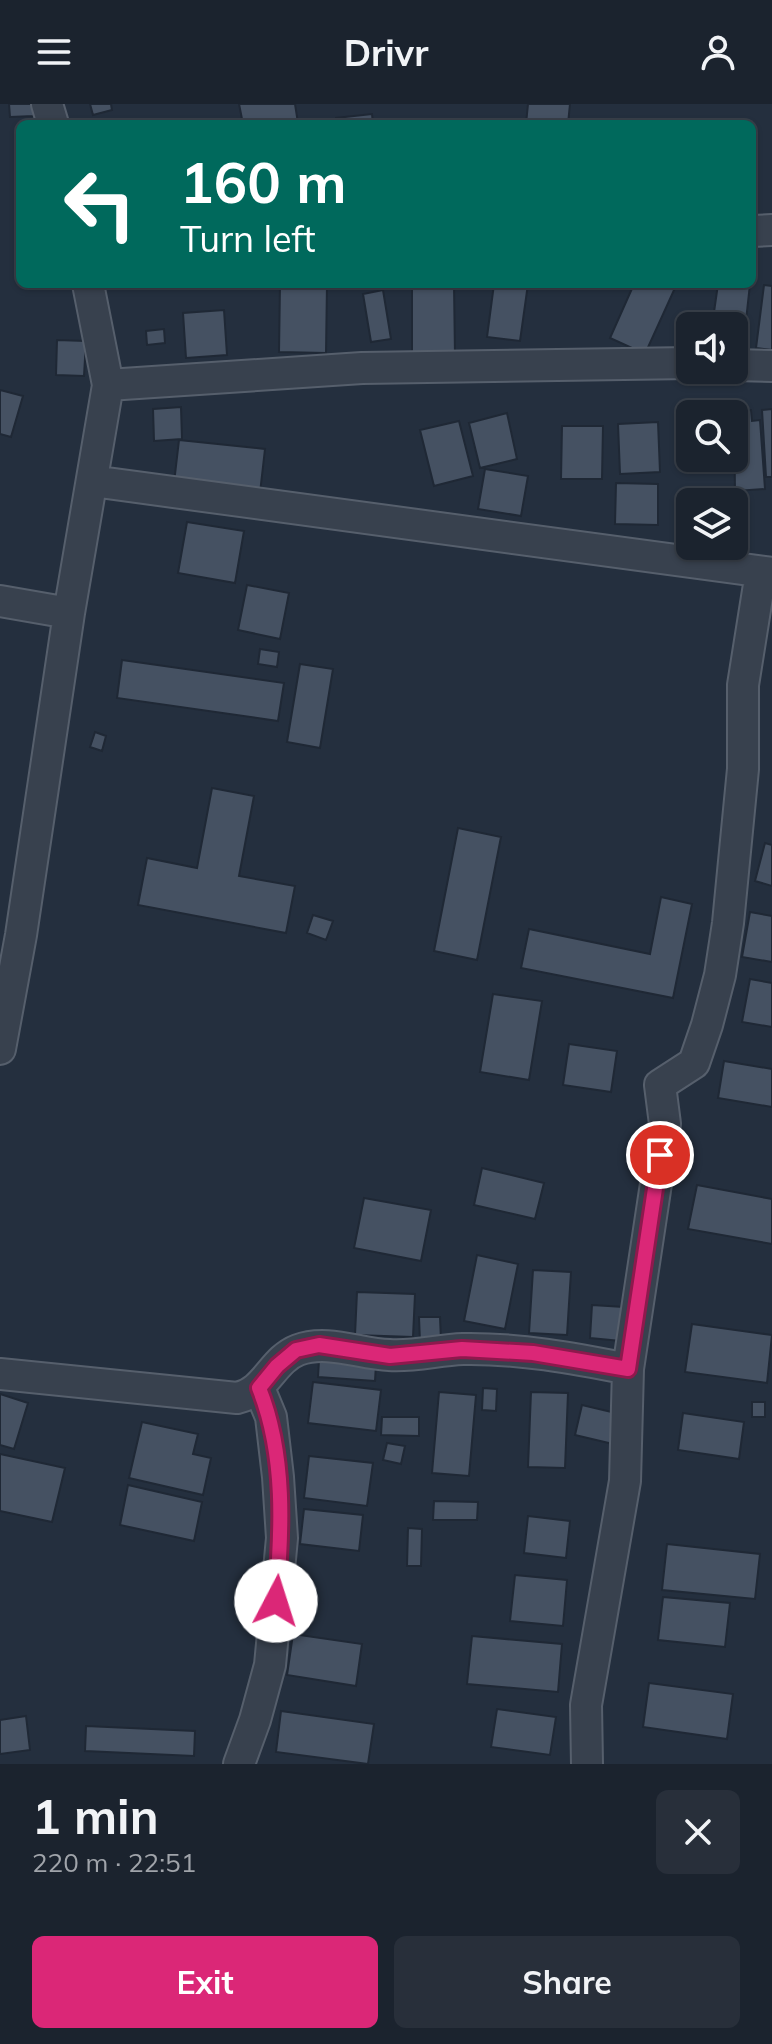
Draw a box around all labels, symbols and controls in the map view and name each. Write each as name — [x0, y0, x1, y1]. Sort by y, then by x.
icon: menu — [32, 30, 76, 74]
text: Drivr — [344, 30, 428, 75]
icon: person — [696, 30, 740, 74]
text: 160 m — [180, 147, 347, 217]
icon: left — [48, 152, 152, 256]
text: Turn left — [180, 216, 316, 261]
map controls — [676, 312, 748, 560]
button: sound — [676, 312, 748, 384]
button: search — [676, 400, 748, 472]
button: layers — [676, 488, 748, 560]
pin — [626, 1121, 694, 1189]
icon: arrive — [638, 1133, 682, 1177]
position arrow — [234, 1559, 318, 1643]
text: 1 min — [32, 1786, 159, 1846]
button: close — [656, 1790, 740, 1874]
text: 220 m · 22:51 — [32, 1846, 196, 1879]
button: Exit — [32, 1936, 378, 2028]
button: Share — [394, 1936, 740, 2028]

